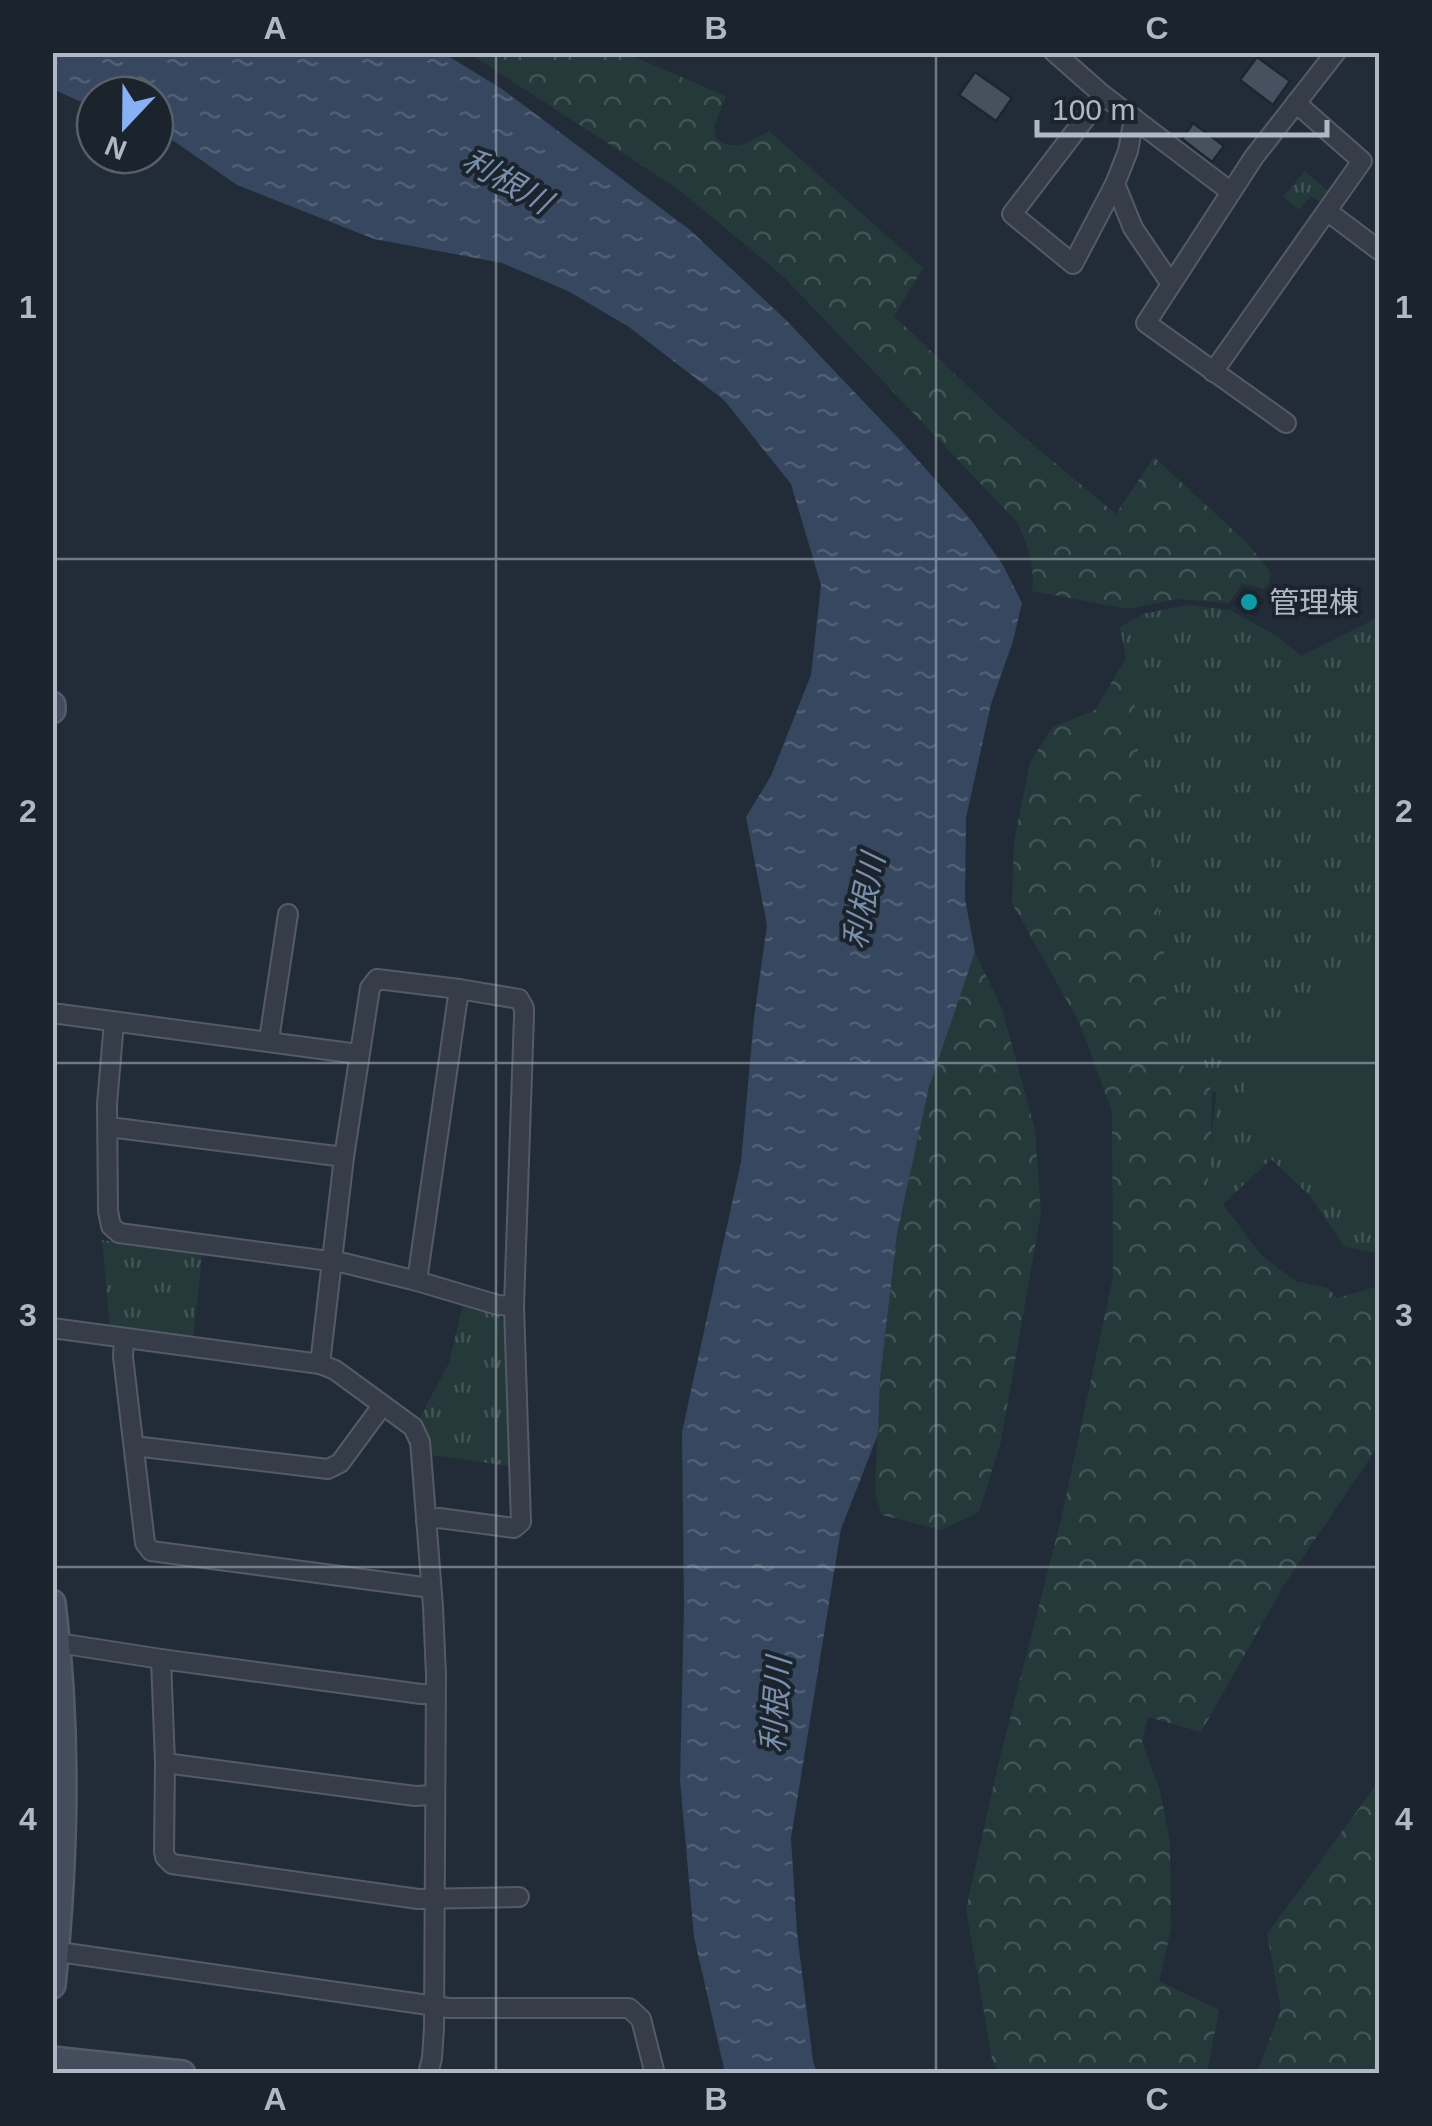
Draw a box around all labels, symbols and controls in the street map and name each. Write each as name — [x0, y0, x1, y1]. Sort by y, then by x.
text: A — [263, 10, 287, 46]
text: B — [704, 10, 728, 46]
text: C — [1145, 10, 1169, 46]
north arrow — [75, 75, 175, 175]
scale bar — [1037, 75, 1327, 137]
text: 100 m — [1052, 93, 1135, 126]
text: N — [101, 130, 131, 166]
water label: 利根川 — [456, 141, 560, 222]
text: 1 — [19, 289, 37, 325]
text: 1 — [1395, 289, 1413, 325]
place label: 管理棟 — [1269, 586, 1359, 619]
marker: 管理棟 — [1238, 591, 1260, 613]
text: 2 — [19, 793, 37, 829]
text: 2 — [1395, 793, 1413, 829]
water label: 利根川 — [836, 847, 892, 952]
text: 3 — [19, 1297, 37, 1333]
text: 3 — [1395, 1297, 1413, 1333]
water label: 利根川 — [755, 1653, 798, 1754]
text: 4 — [19, 1801, 37, 1837]
text: 4 — [1395, 1801, 1413, 1837]
text: A — [263, 2081, 287, 2117]
text: B — [704, 2081, 728, 2117]
text: C — [1145, 2081, 1169, 2117]

